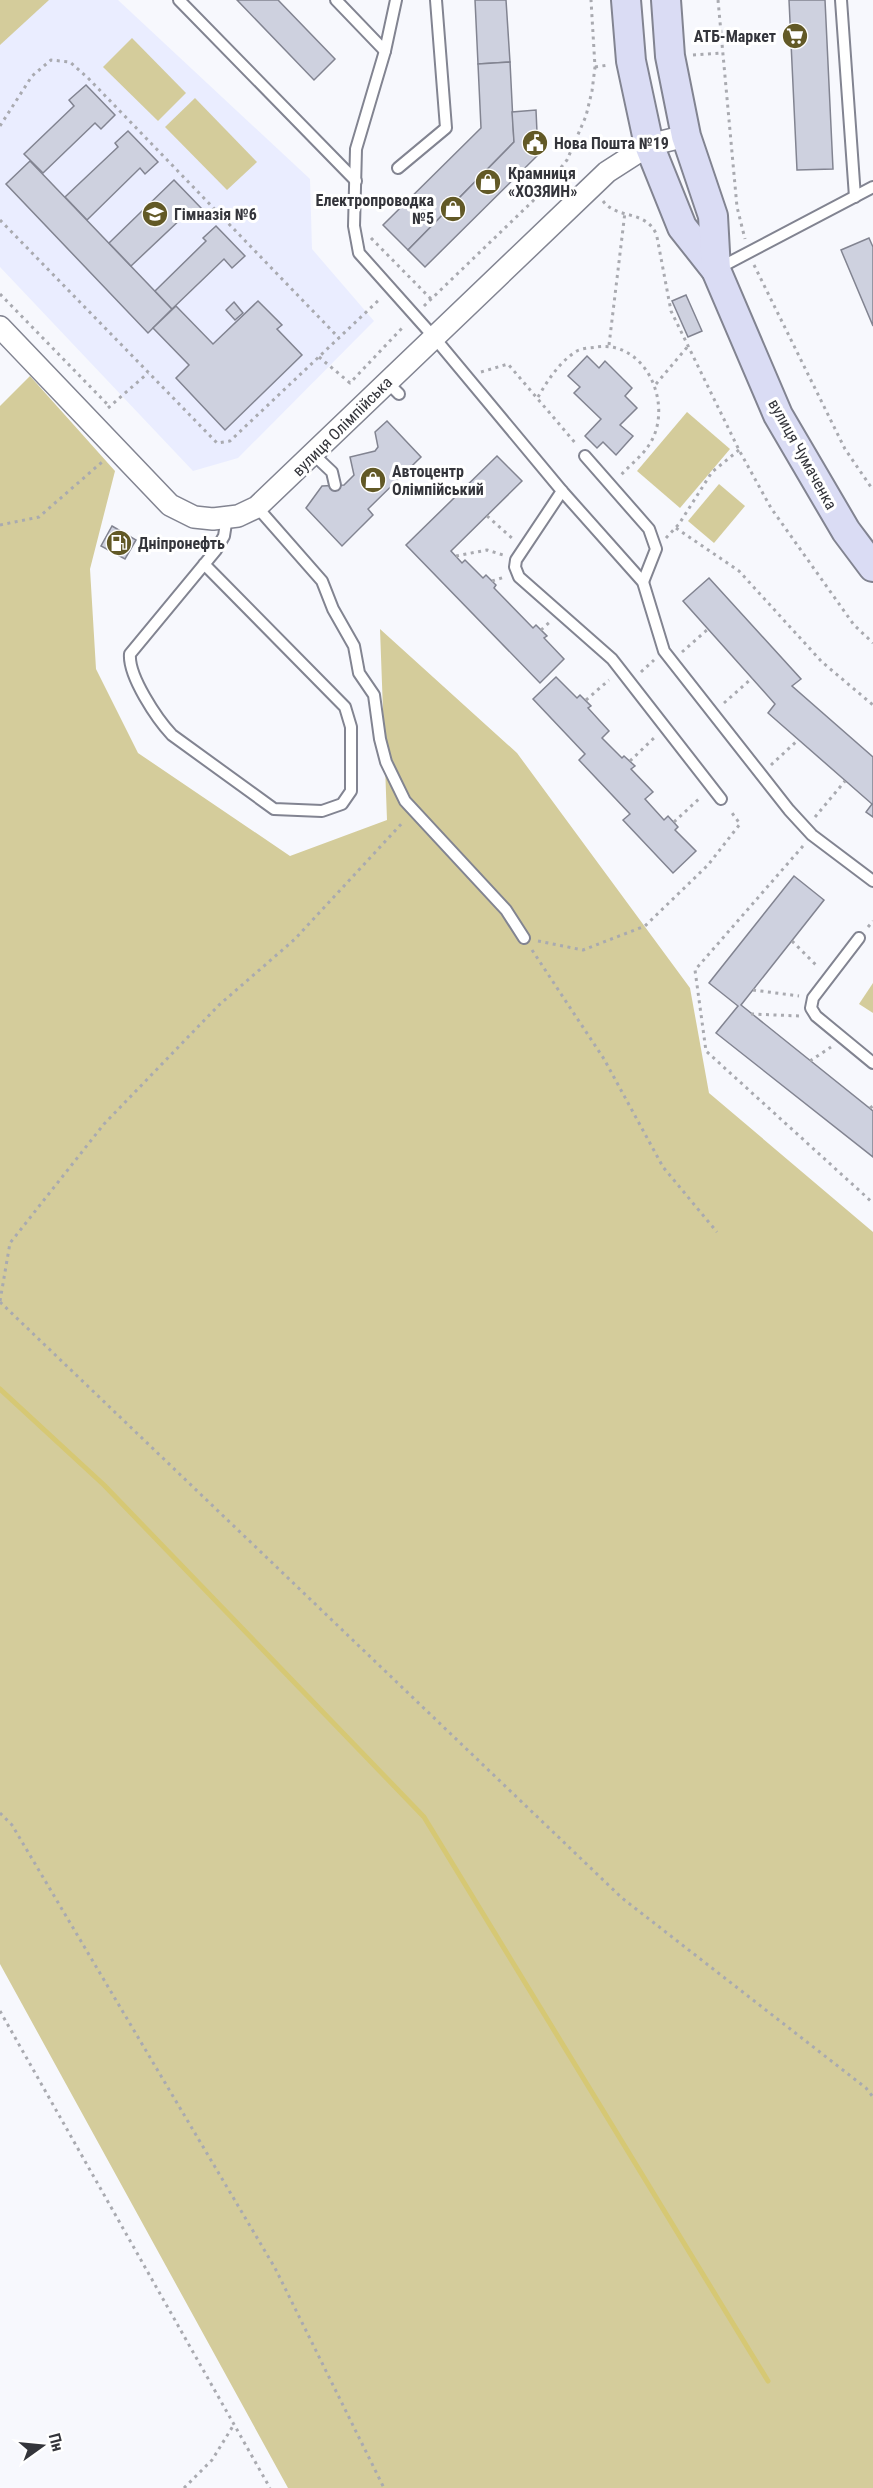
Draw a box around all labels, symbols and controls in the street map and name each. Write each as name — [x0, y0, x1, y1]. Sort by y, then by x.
supermarket icon: АТБ-Маркет — [780, 21, 810, 51]
place label: АТБ-Маркет — [694, 27, 776, 46]
public building icon: Нова Пошта №19 — [520, 128, 550, 158]
place label: Нова Пошта №19 — [554, 134, 669, 153]
place label: Крамниця «ХОЗЯИН» — [508, 164, 577, 201]
shop icon: Крамниця «ХОЗЯИН» — [473, 167, 503, 197]
place label: Електропроводка №5 — [316, 191, 434, 228]
shop icon: Електропроводка №5 — [438, 194, 468, 224]
school or university icon: Гімназія №6 — [140, 199, 170, 229]
place label: Гімназія №6 — [174, 205, 257, 224]
street label: вулиця Олімпійська — [289, 373, 396, 480]
street label: вулиця Чумаченка — [764, 396, 841, 513]
place label: Автоцентр Олімпійський — [392, 462, 484, 499]
shop icon: Автоцентр Олімпійський — [358, 465, 388, 495]
fuel station icon: Дніпронефть — [104, 528, 134, 558]
place label: Дніпронефть — [138, 534, 225, 553]
north arrow — [12, 2416, 72, 2476]
text: Пн — [45, 2431, 67, 2453]

